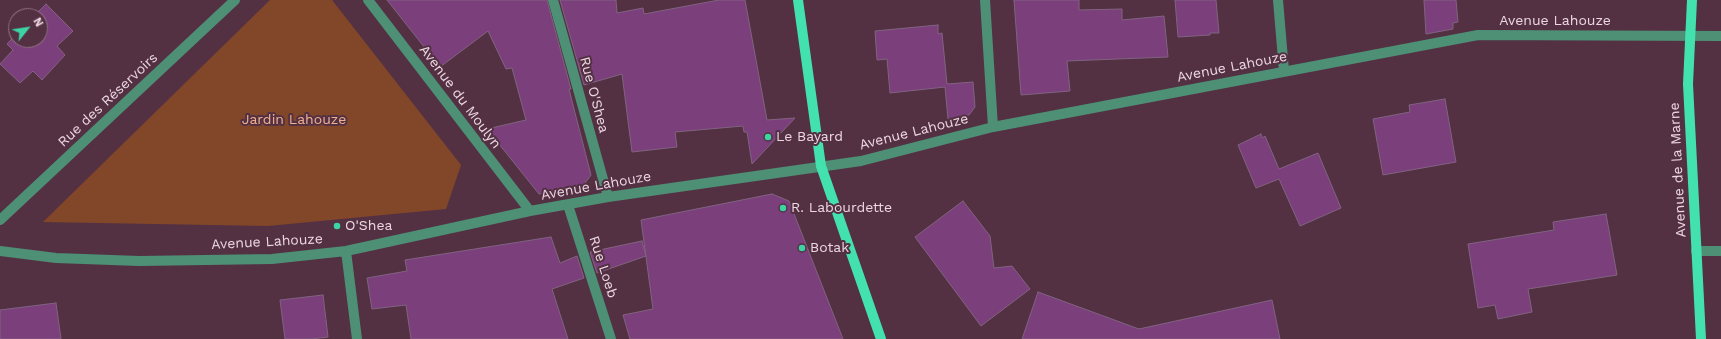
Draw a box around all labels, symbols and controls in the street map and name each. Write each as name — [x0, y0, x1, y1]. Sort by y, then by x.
north arrow — [8, 8, 48, 48]
street label: Avenue Lahouze — [1499, 13, 1611, 29]
text: N — [30, 15, 46, 29]
street label: Avenue du Moulyn — [416, 42, 504, 152]
street label: Avenue Lahouze — [1176, 48, 1288, 86]
street label: Rue des Réservoirs — [55, 49, 161, 151]
street label: Rue O'Shea — [576, 55, 612, 135]
street label: Avenue de la Marne — [1666, 102, 1690, 238]
street label: Avenue Lahouze — [858, 110, 970, 154]
park label: Jardin Lahouze — [242, 112, 346, 128]
place label: Le Bayard — [776, 129, 843, 145]
marker: Le Bayard — [763, 132, 773, 142]
street label: Avenue Lahouze — [540, 168, 652, 204]
place label: R. Labourdette — [791, 200, 892, 216]
marker: R. Labourdette — [778, 203, 788, 213]
place label: O'Shea — [345, 218, 392, 234]
marker: O'Shea — [332, 221, 342, 231]
street label: Avenue Lahouze — [211, 231, 323, 253]
street label: Rue Loeb — [585, 234, 621, 300]
place label: Botak — [810, 240, 849, 256]
marker: Botak — [797, 243, 807, 253]

